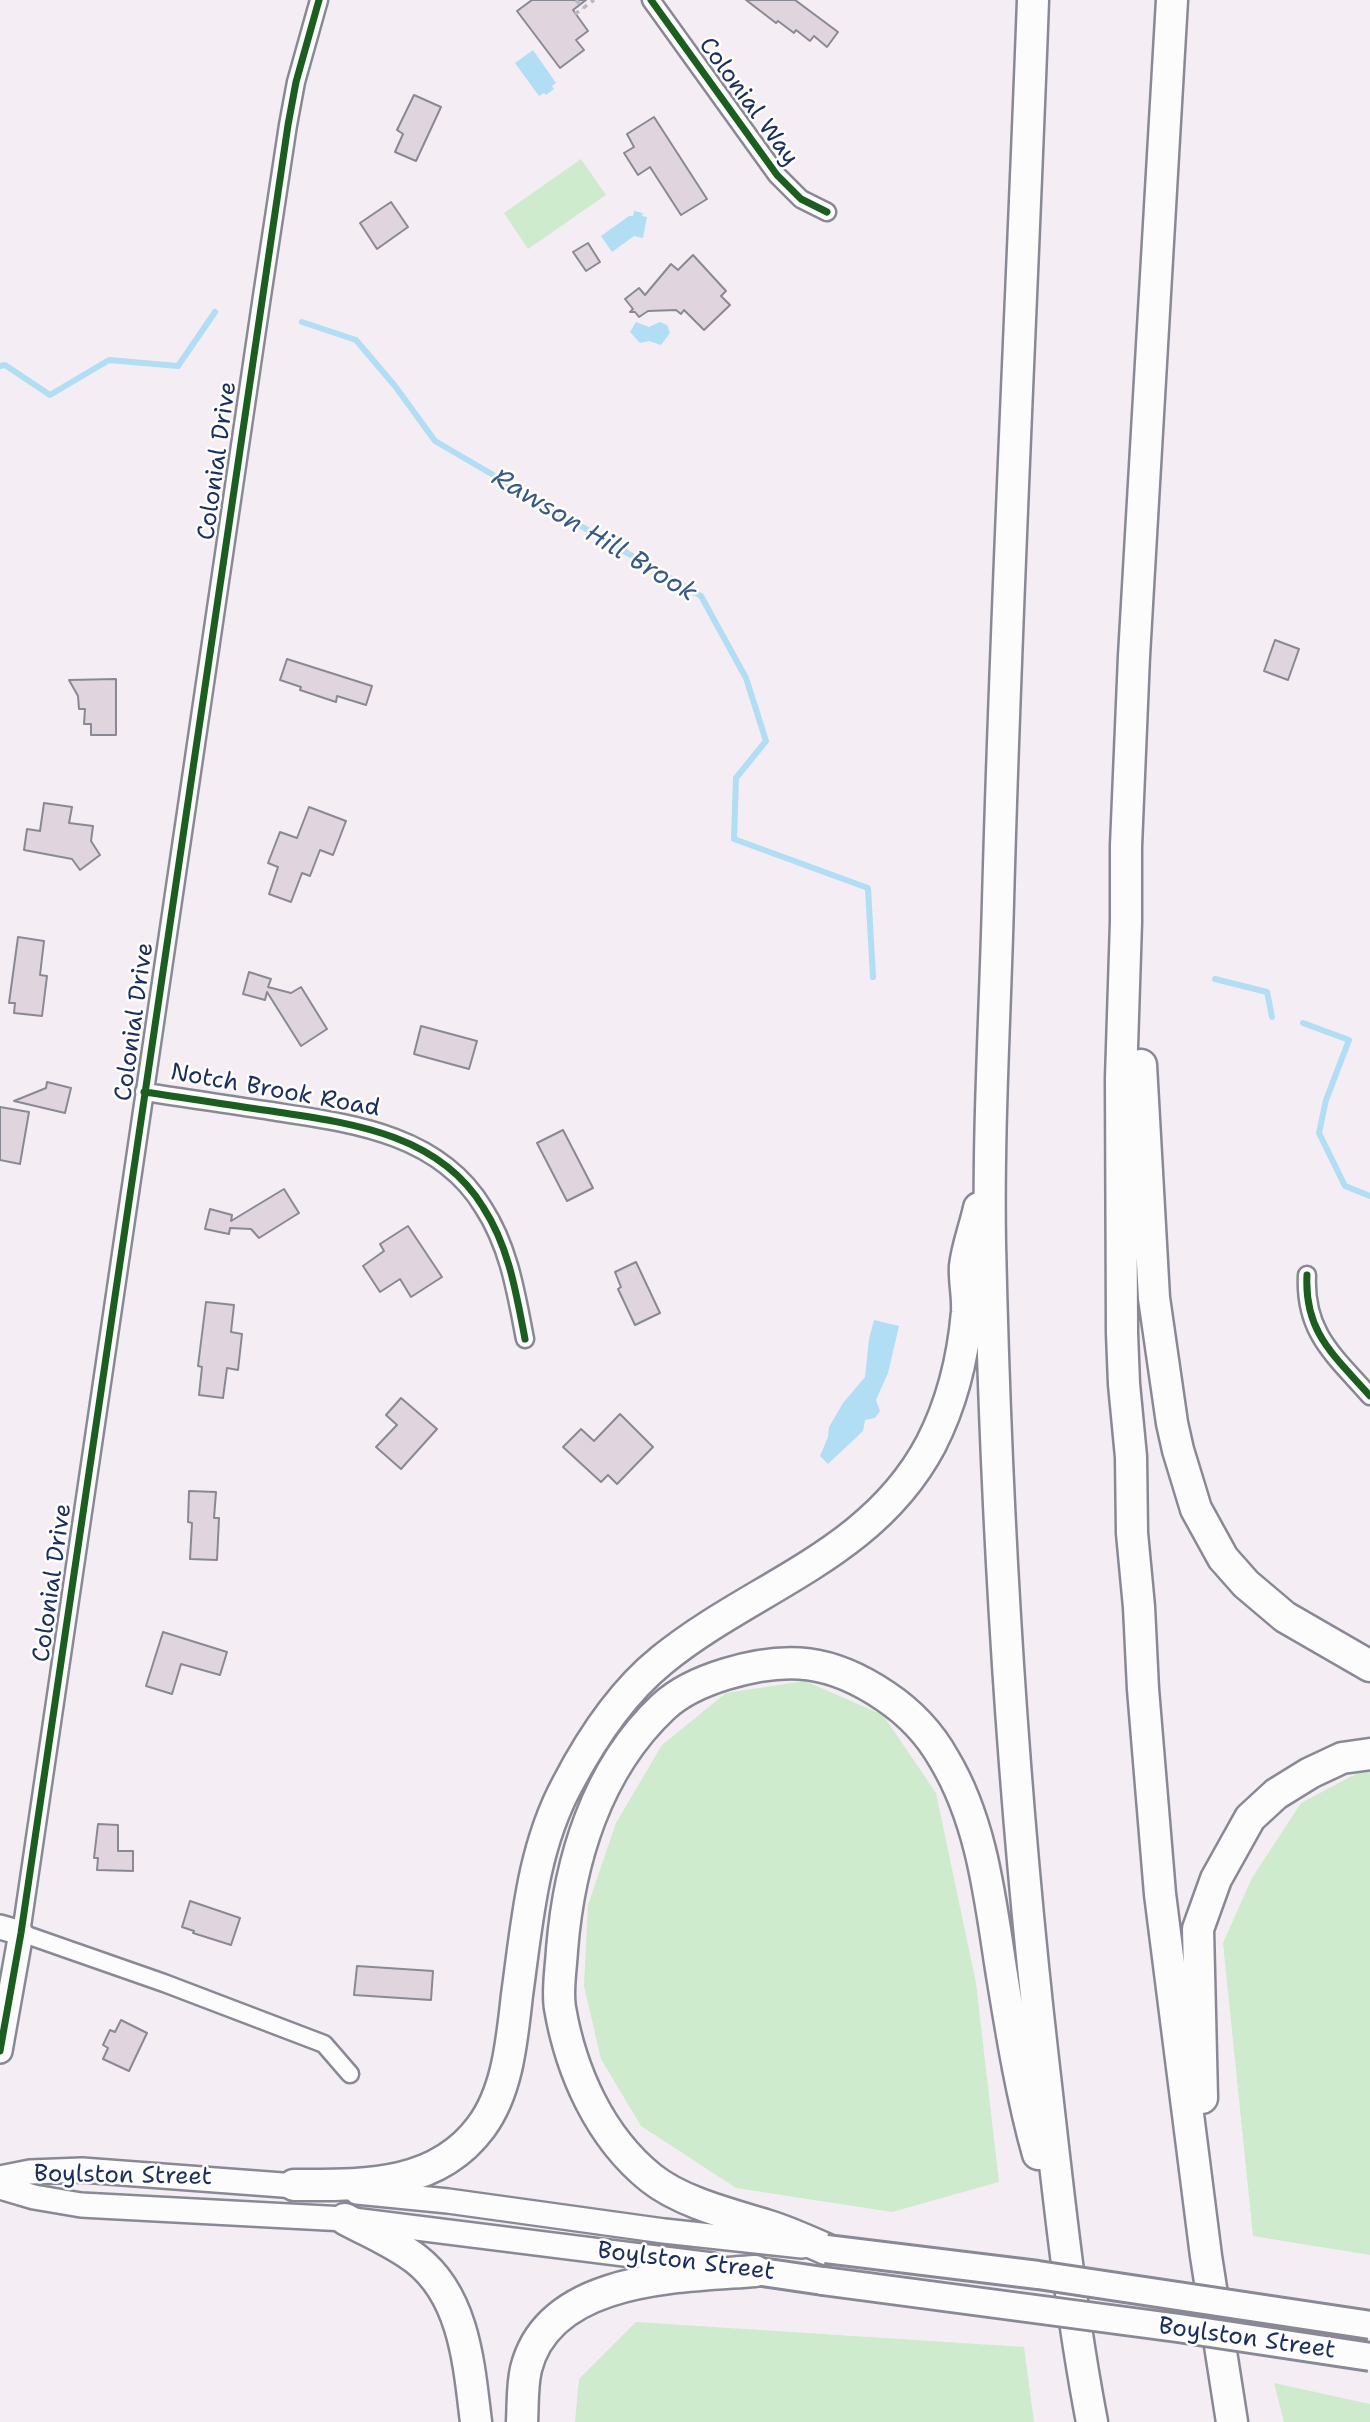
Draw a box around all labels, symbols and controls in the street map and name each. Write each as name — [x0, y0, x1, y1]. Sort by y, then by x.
street label: Colonial Way — [692, 32, 804, 172]
street label: Colonial Drive — [193, 380, 243, 542]
water label: Rawson Hill Brook — [486, 462, 702, 610]
street label: Colonial Drive — [110, 941, 160, 1103]
street label: Notch Brook Road — [168, 1058, 382, 1124]
street label: Colonial Drive — [28, 1502, 78, 1664]
street label: Boylston Street — [34, 2160, 212, 2192]
street label: Boylston Street — [596, 2237, 776, 2287]
street label: Boylston Street — [1157, 2312, 1337, 2366]

